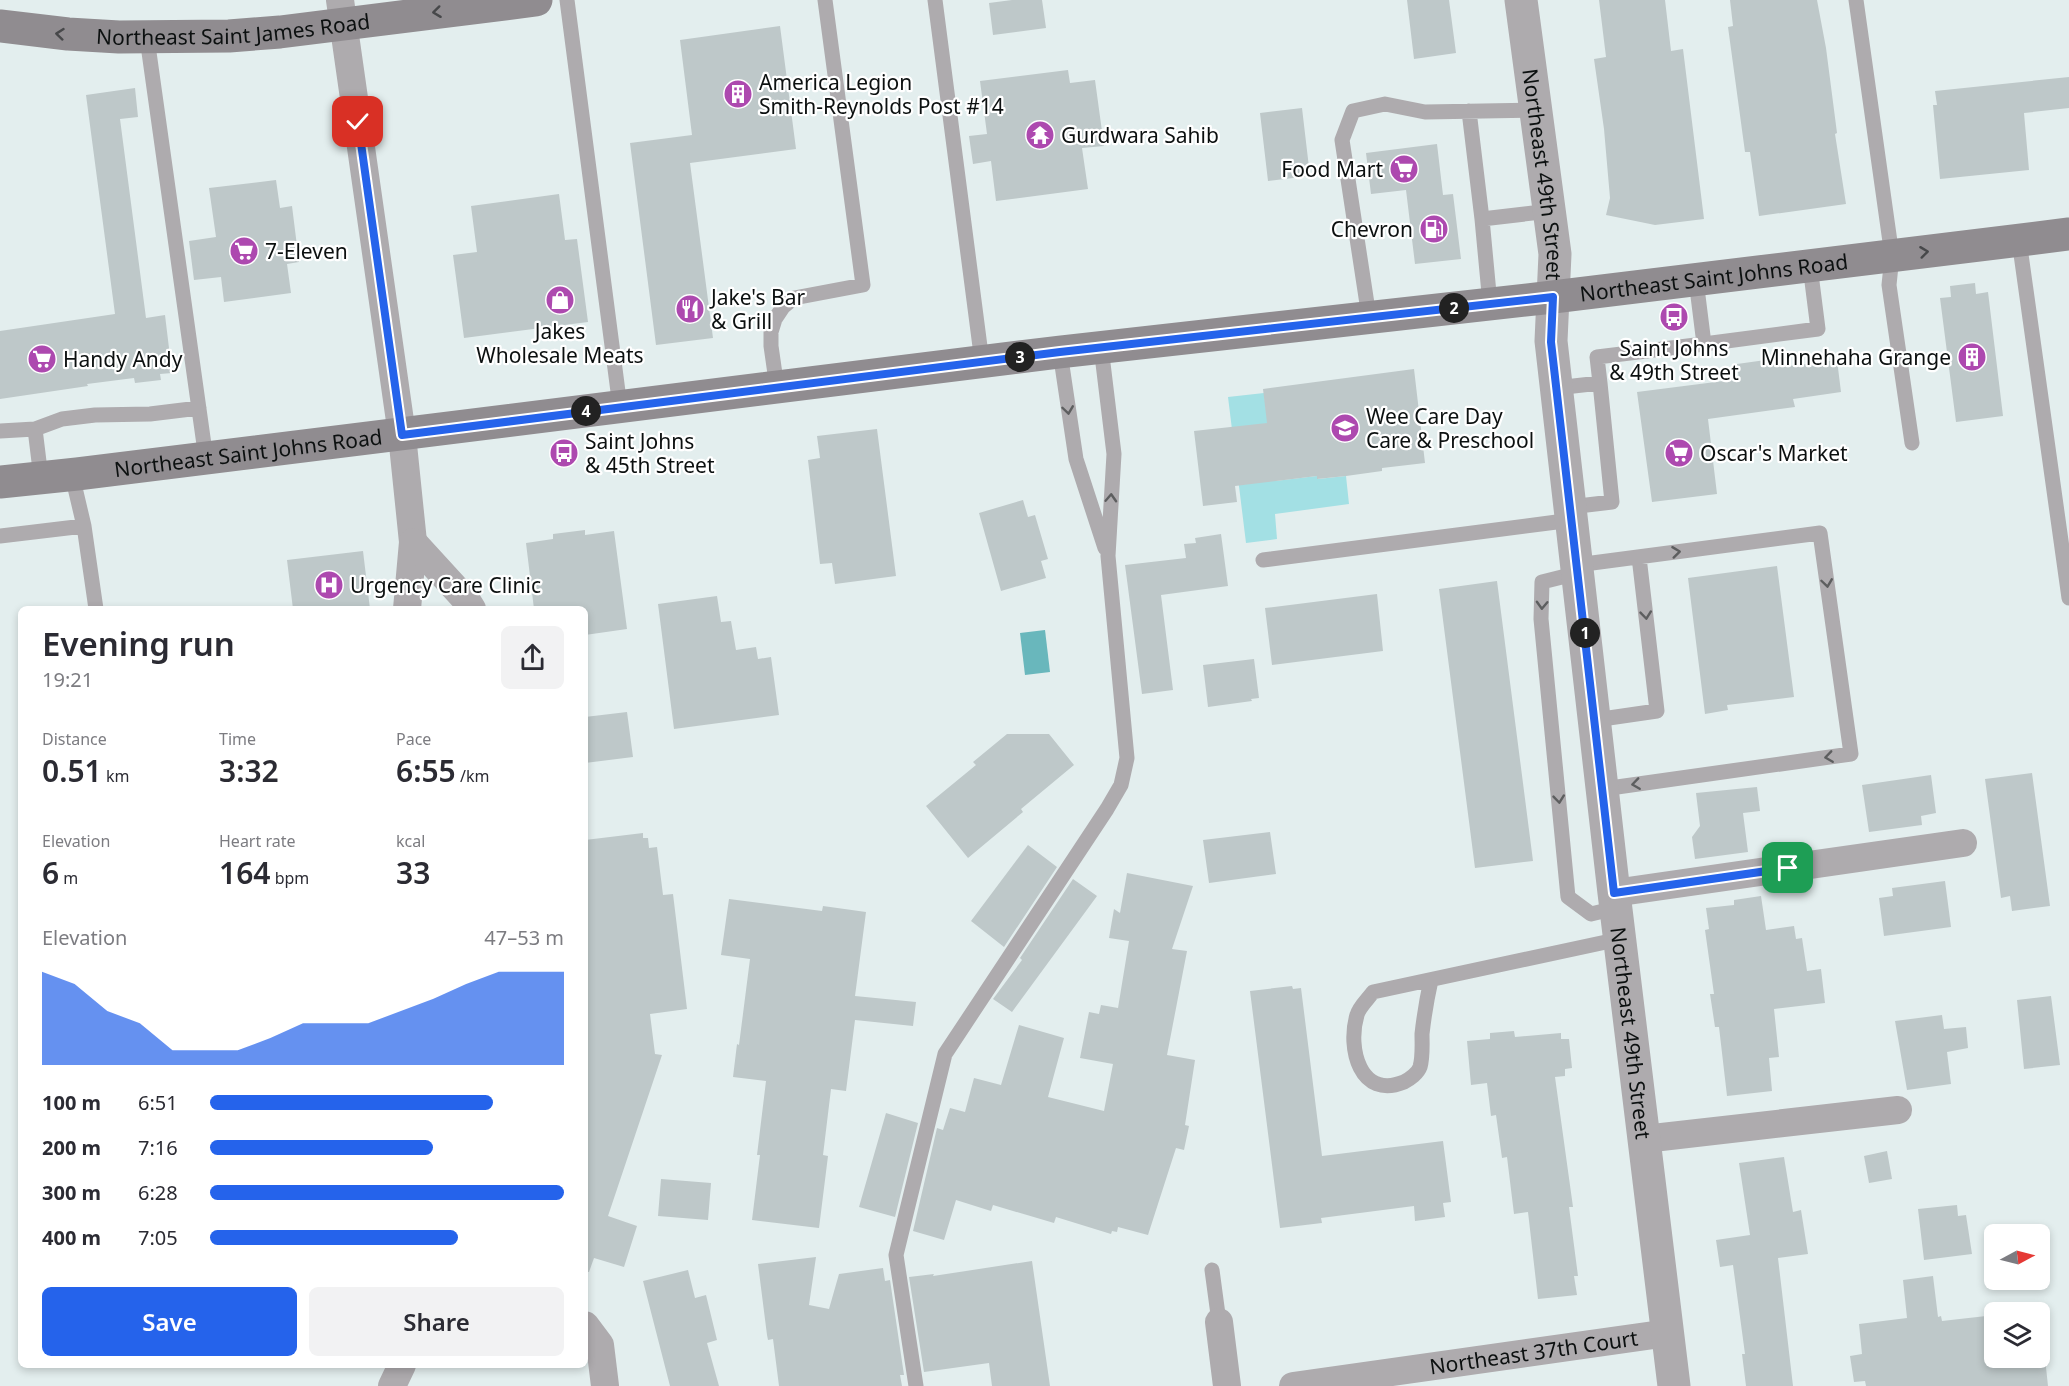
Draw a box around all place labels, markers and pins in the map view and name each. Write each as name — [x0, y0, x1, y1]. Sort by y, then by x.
place label: America Legion Smith-Reynolds Post #14 — [759, 68, 1004, 120]
building icon: America Legion Smith-Reynolds Post #14 — [722, 78, 754, 110]
pin — [332, 96, 383, 147]
temple icon: Gurdwara Sahib — [1024, 119, 1056, 151]
place label: Gurdwara Sahib — [1061, 121, 1219, 149]
supermarket icon: Food Mart — [1388, 153, 1420, 185]
place label: Food Mart — [1281, 155, 1383, 183]
fuel station icon: Chevron — [1418, 213, 1450, 245]
place label: Chevron — [1331, 215, 1413, 243]
supermarket icon: 7-Eleven — [228, 235, 260, 267]
place label: 7-Eleven — [265, 237, 348, 265]
place label: Jake's Bar & Grill — [709, 283, 805, 335]
shop icon: Jakes Wholesale Meats — [544, 284, 576, 316]
restaurant icon: Jake's Bar & Grill — [674, 293, 706, 325]
pin: 2 — [1439, 293, 1469, 323]
bus stop icon: Saint Johns & 49th Street — [1658, 301, 1690, 333]
place label: Jakes Wholesale Meats — [476, 317, 644, 369]
place label: Saint Johns & 49th Street — [1609, 334, 1739, 386]
building icon: Minnehaha Grange — [1956, 341, 1988, 373]
pin: 3 — [1005, 342, 1035, 372]
supermarket icon: Handy Andy — [26, 343, 58, 375]
place label: Minnehaha Grange — [1761, 343, 1951, 371]
place label: Handy Andy — [63, 345, 183, 373]
pin: 4 — [571, 396, 601, 426]
place label: Wee Care Day Care & Preschool — [1366, 402, 1534, 454]
school or university icon: Wee Care Day Care & Preschool — [1329, 412, 1361, 444]
place label: Saint Johns & 45th Street — [585, 427, 715, 479]
bus stop icon: Saint Johns & 45th Street — [548, 437, 580, 469]
supermarket icon: Oscar's Market — [1663, 437, 1695, 469]
place label: Oscar's Market — [1700, 439, 1848, 467]
hospital icon: Urgency Care Clinic — [313, 569, 345, 601]
place label: Urgency Care Clinic — [350, 571, 541, 599]
pin: 1 — [1570, 618, 1600, 648]
pin — [1762, 842, 1813, 893]

